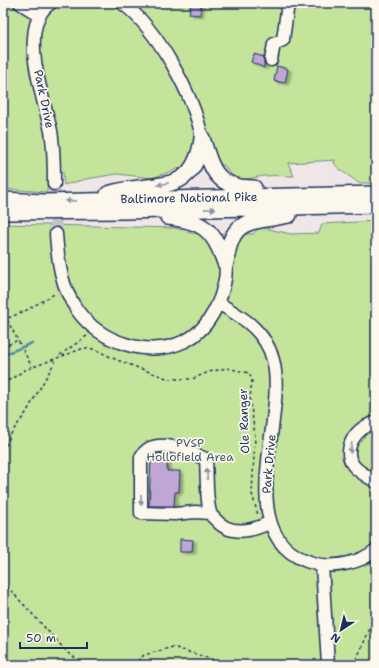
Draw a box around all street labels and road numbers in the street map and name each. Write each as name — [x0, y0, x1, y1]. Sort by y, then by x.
street label: Park Drive — [30, 68, 58, 130]
street label: Baltimore National Pike — [120, 189, 258, 207]
street label: Ole Ranger — [235, 388, 253, 454]
street label: Park Drive — [258, 434, 280, 494]

